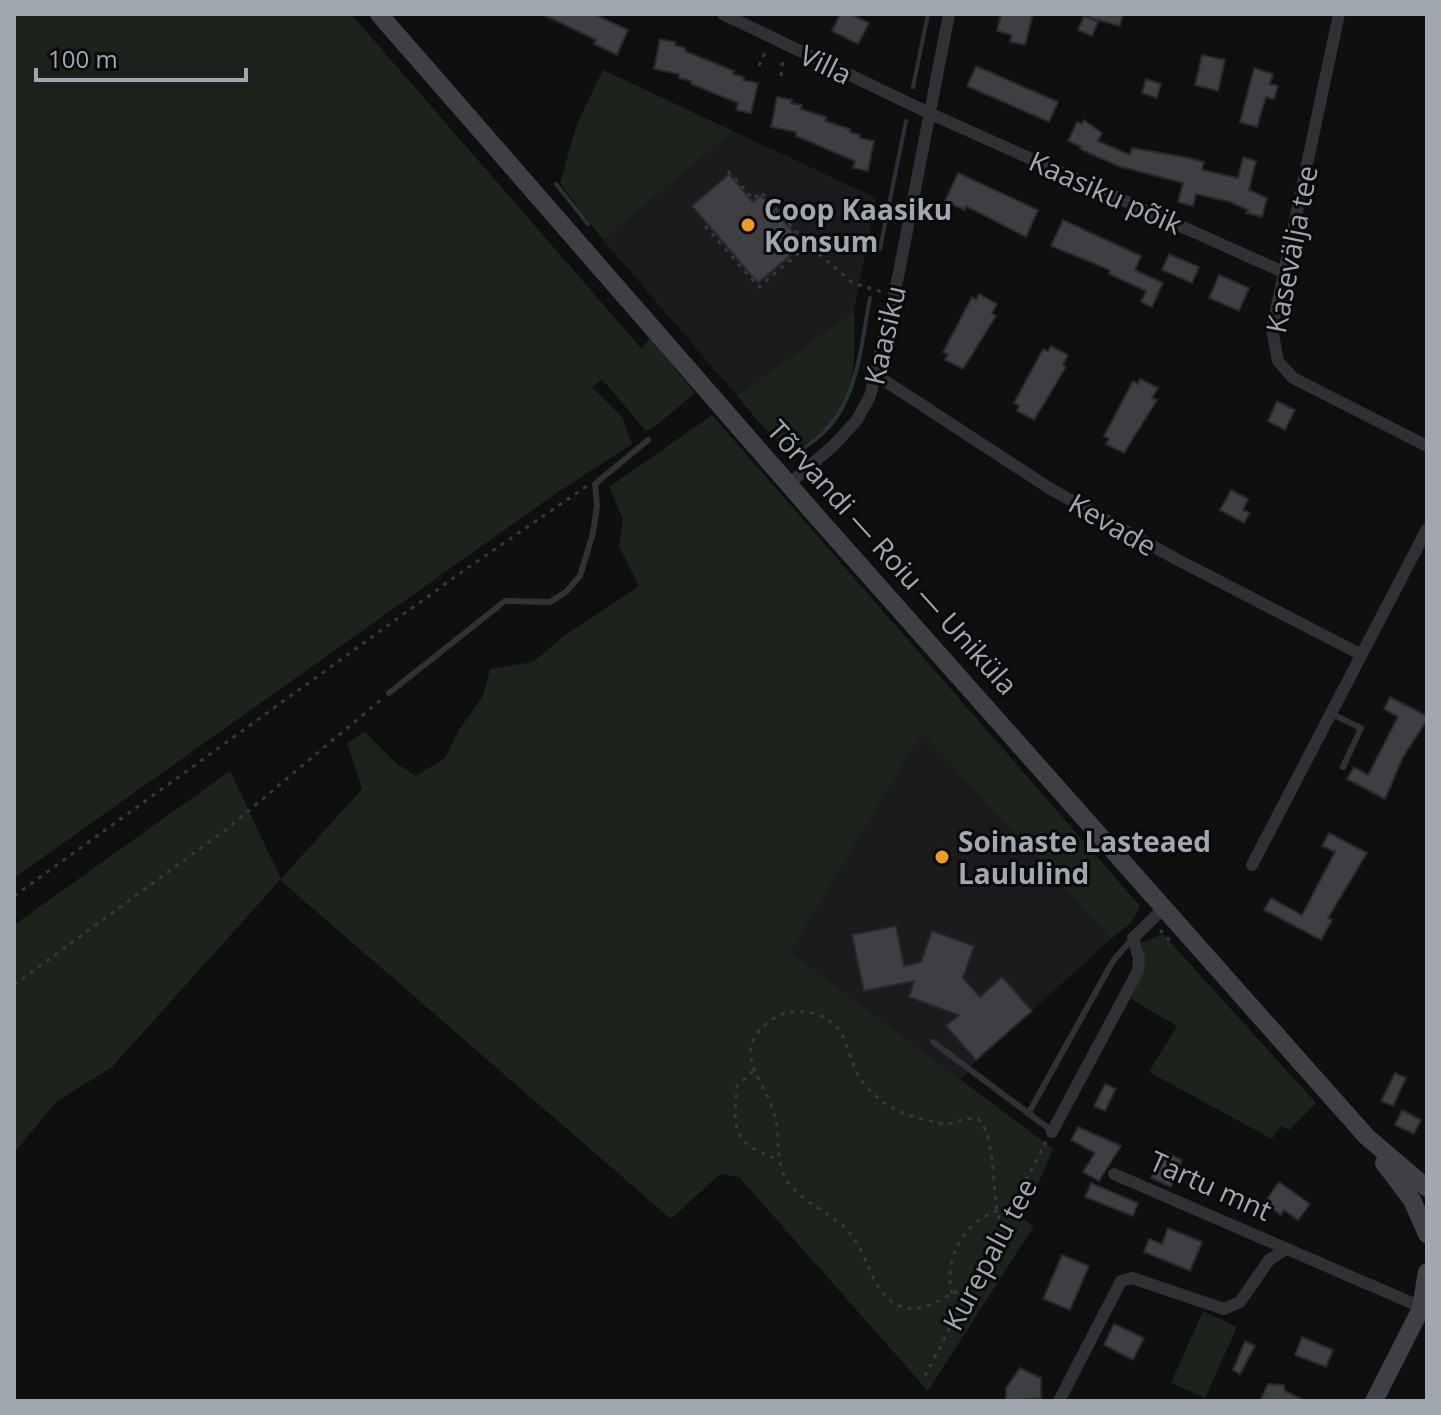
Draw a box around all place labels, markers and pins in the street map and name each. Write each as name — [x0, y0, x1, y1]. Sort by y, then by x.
place label: Coop Kaasiku Konsum — [764, 190, 952, 260]
marker: Coop Kaasiku Konsum — [739, 216, 757, 234]
place label: Soinaste Lasteaed Laululind — [958, 822, 1211, 892]
marker: Soinaste Lasteaed Laululind — [933, 848, 951, 866]

